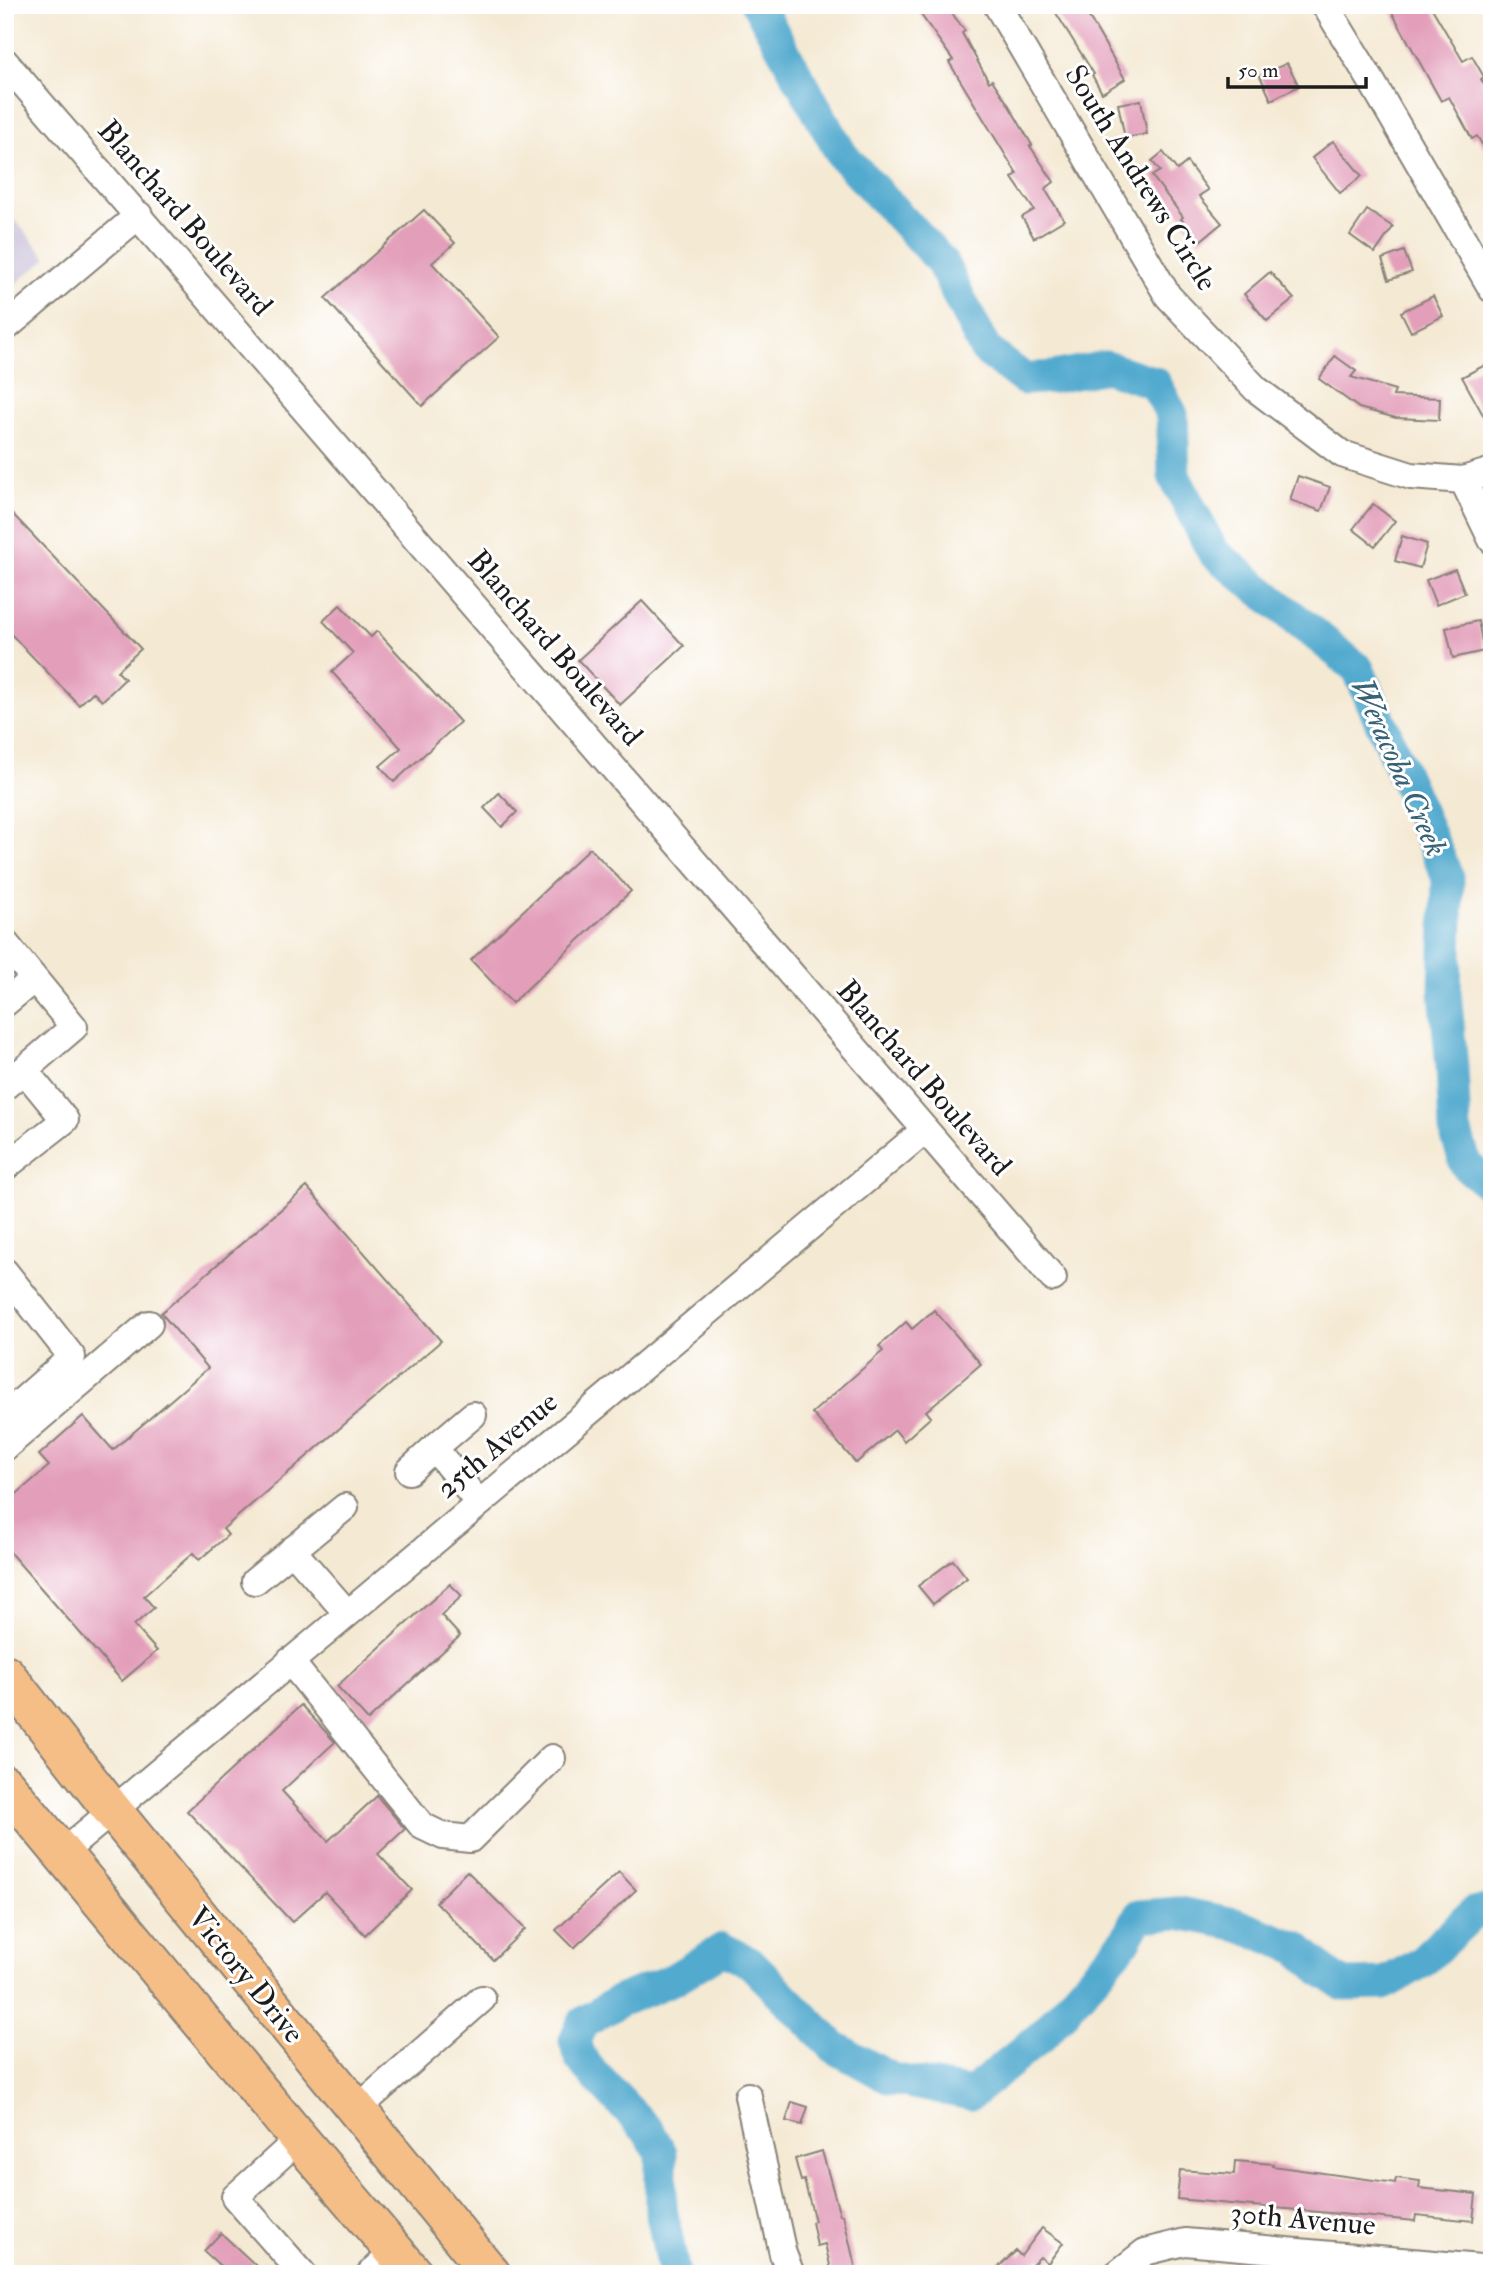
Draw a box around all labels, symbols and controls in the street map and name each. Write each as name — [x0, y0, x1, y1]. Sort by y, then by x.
scale bar — [1228, 46, 1366, 90]
text: 50 m — [1238, 57, 1279, 84]
street label: South Andrews Circle — [1057, 58, 1225, 298]
street label: Blanchard Boulevard — [90, 112, 280, 324]
street label: Blanchard Boulevard — [460, 542, 650, 754]
water label: Weracoba Creek — [1342, 672, 1456, 862]
street label: Blanchard Boulevard — [829, 972, 1019, 1184]
street label: 25th Avenue — [429, 1384, 565, 1506]
street label: Victory Drive — [180, 1899, 312, 2051]
street label: 30th Avenue — [1229, 2194, 1377, 2244]

